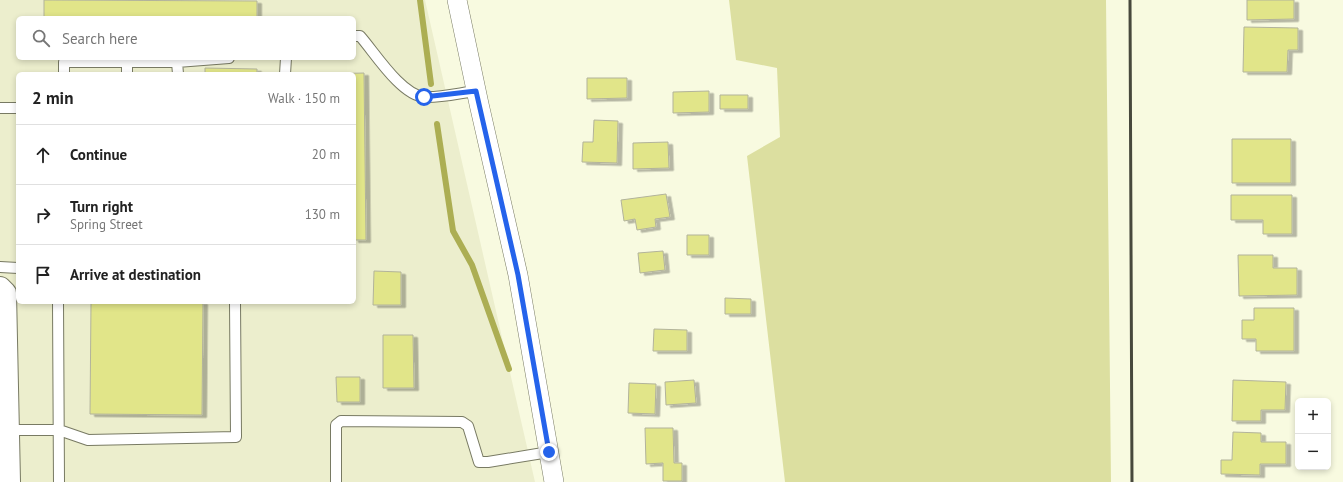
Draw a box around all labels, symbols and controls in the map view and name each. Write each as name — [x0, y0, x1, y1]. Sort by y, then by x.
search box — [16, 16, 356, 60]
icon: search — [30, 27, 52, 49]
text: Search here — [62, 29, 138, 48]
text: 2 min — [32, 87, 73, 109]
route start — [415, 88, 433, 106]
text: Walk · 150 m — [268, 90, 340, 107]
icon: ahead — [32, 144, 54, 166]
text: Continue — [70, 145, 127, 164]
text: 20 m — [312, 146, 340, 163]
text: Turn right — [70, 197, 133, 216]
icon: right — [32, 204, 54, 226]
text: 130 m — [305, 206, 340, 223]
text: Spring Street — [70, 216, 143, 233]
icon: arrive — [32, 264, 54, 286]
text: Arrive at destination — [70, 265, 201, 284]
map controls — [1295, 398, 1331, 470]
button: + — [1295, 398, 1331, 434]
button: − — [1295, 434, 1331, 470]
route end — [540, 443, 558, 461]

